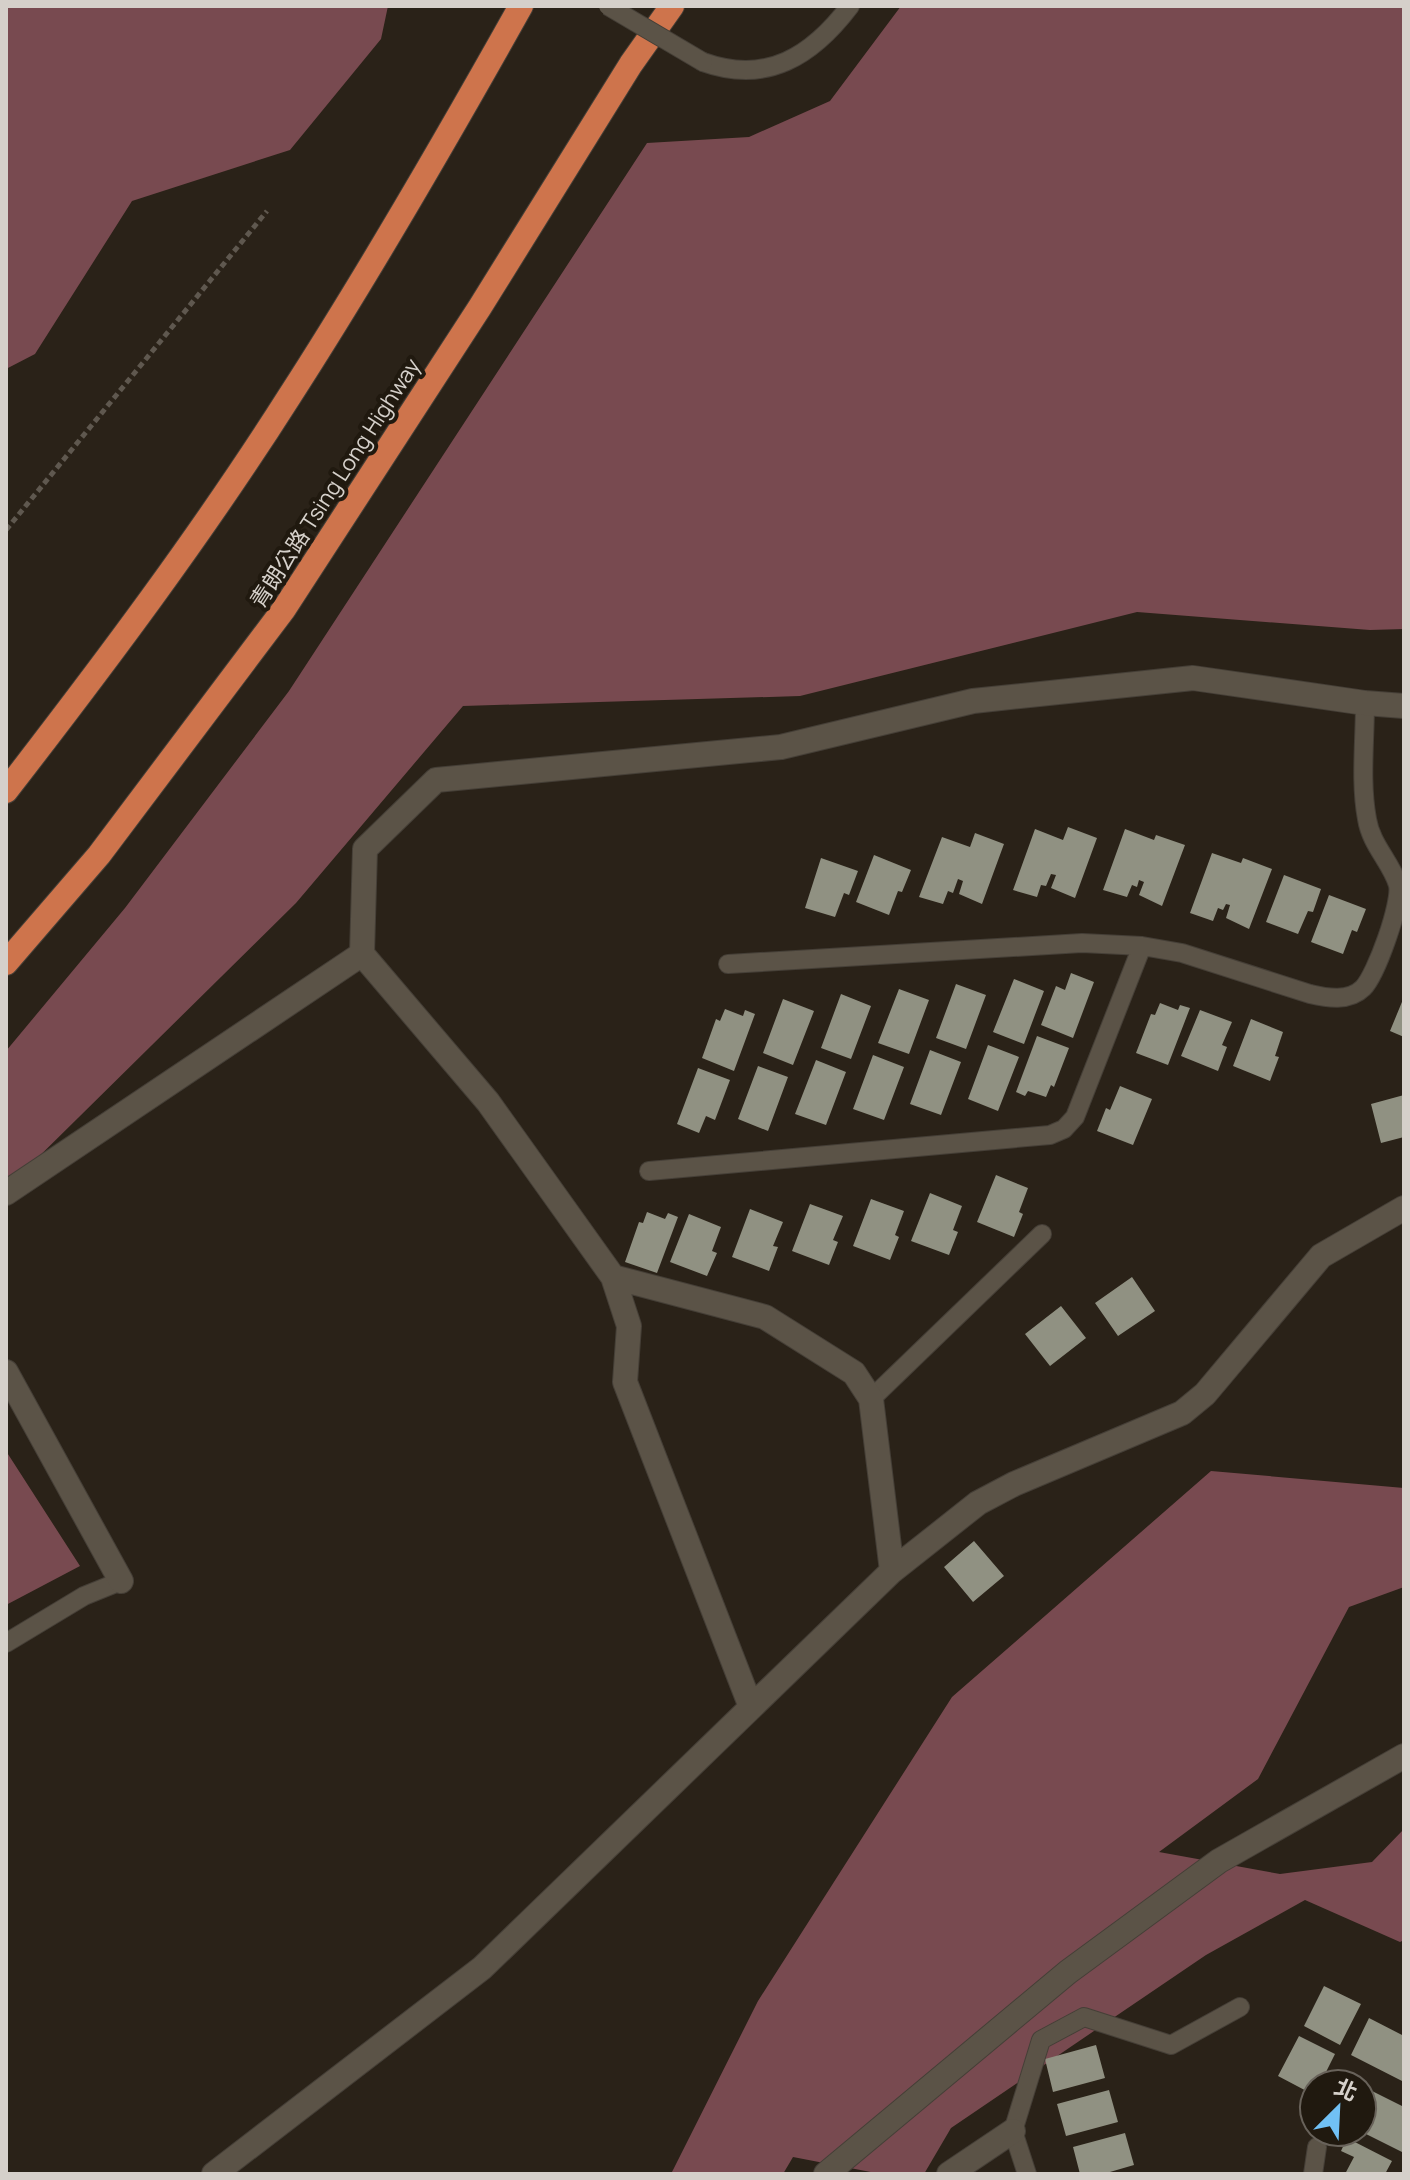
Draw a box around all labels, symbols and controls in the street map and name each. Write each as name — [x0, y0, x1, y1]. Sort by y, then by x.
street label: 青朗公路 Tsing Long Highway — [243, 352, 427, 614]
north arrow — [1298, 2068, 1378, 2148]
text: 北 — [1330, 2072, 1362, 2108]

